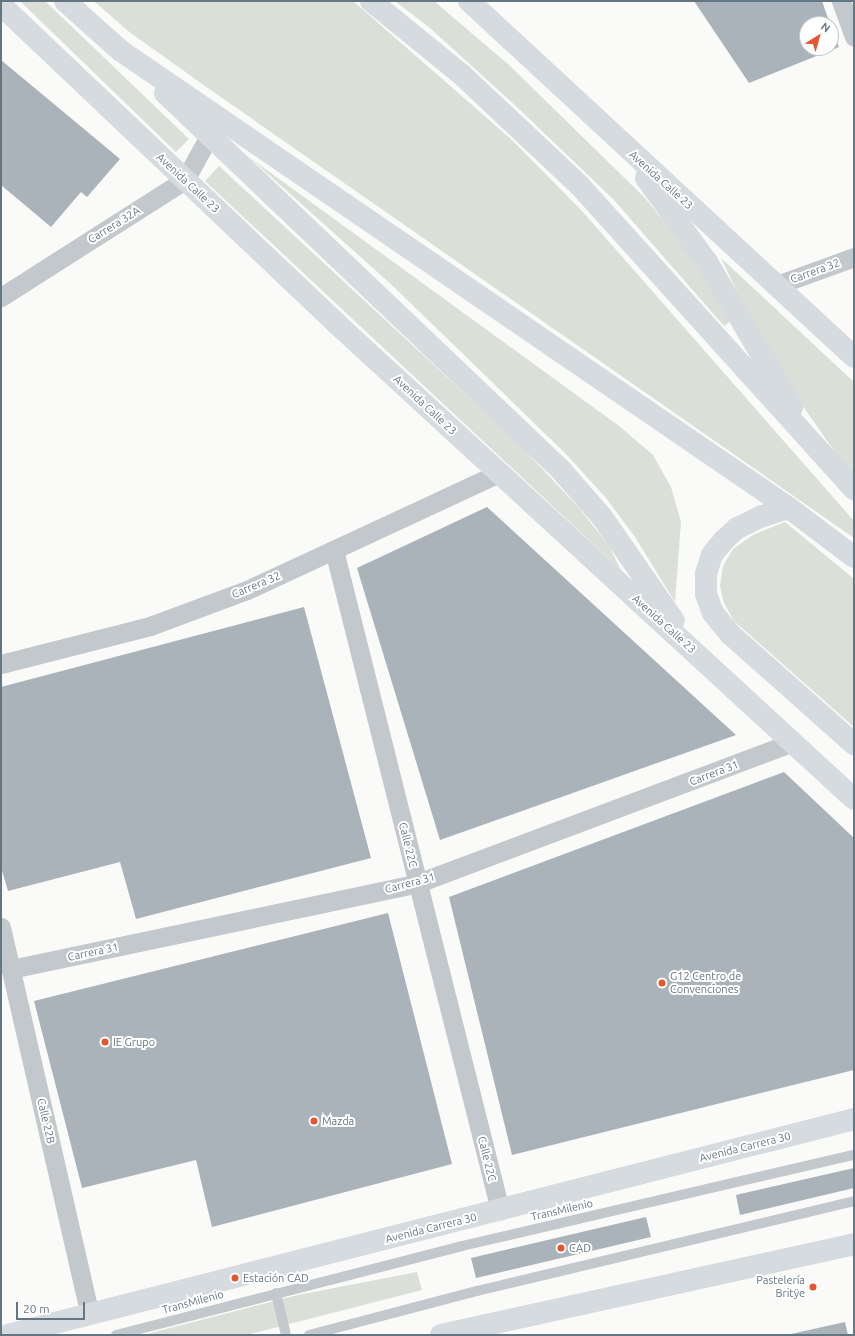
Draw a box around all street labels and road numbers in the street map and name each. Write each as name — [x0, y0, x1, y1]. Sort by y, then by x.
street label: Avenida Calle 23 — [626, 148, 696, 212]
street label: Avenida Calle 23 — [154, 150, 222, 216]
street label: Carrera 32A — [86, 204, 142, 246]
street label: Carrera 32 — [789, 256, 841, 286]
street label: Avenida Calle 23 — [391, 372, 459, 438]
street label: Carrera 32 — [230, 569, 282, 601]
street label: Avenida Calle 23 — [629, 592, 699, 656]
street label: Carrera 31 — [688, 758, 740, 788]
street label: Calle 22C — [396, 821, 420, 869]
street label: Carrera 31 — [383, 870, 437, 896]
street label: Carrera 31 — [66, 940, 120, 964]
street label: Calle 22B — [34, 1097, 58, 1145]
street label: Avenida Carrera 30 — [698, 1129, 792, 1165]
street label: Calle 22C — [475, 1135, 499, 1183]
street label: TransMilenio — [530, 1196, 594, 1224]
street label: Avenida Carrera 30 — [384, 1210, 478, 1246]
street label: TransMilenio — [161, 1287, 225, 1317]

